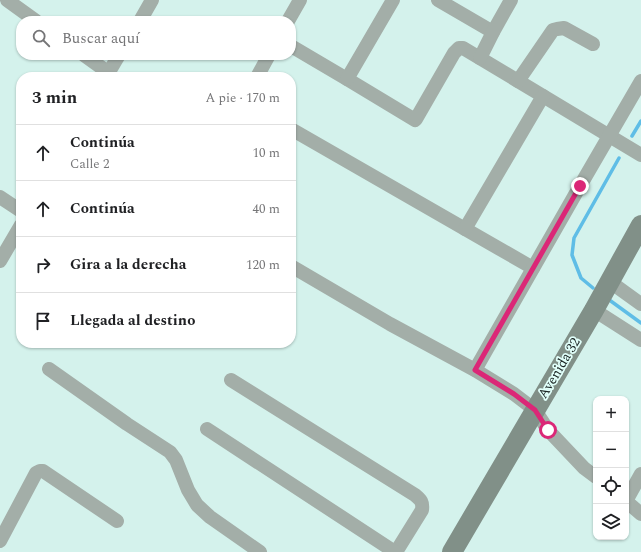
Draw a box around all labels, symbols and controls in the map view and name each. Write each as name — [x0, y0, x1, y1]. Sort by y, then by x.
search box — [16, 16, 296, 60]
icon: search — [30, 27, 52, 49]
text: Buscar aquí — [62, 27, 140, 50]
text: 3 min — [32, 85, 77, 111]
text: A pie · 170 m — [206, 88, 280, 108]
text: Continúa — [70, 131, 135, 154]
icon: ahead — [32, 142, 54, 164]
text: 10 m — [253, 143, 280, 163]
text: Calle 2 — [70, 154, 109, 174]
route end — [571, 177, 589, 195]
text: Continúa — [70, 197, 135, 220]
icon: ahead — [32, 198, 54, 220]
text: 40 m — [253, 199, 280, 219]
text: Gira a la derecha — [70, 253, 186, 276]
icon: right — [32, 254, 54, 276]
text: 120 m — [246, 255, 280, 275]
text: Llegada al destino — [70, 309, 195, 332]
icon: arrive — [32, 310, 54, 332]
street label: Avenida 32 — [532, 333, 586, 403]
map controls — [593, 396, 629, 540]
button: + — [593, 396, 629, 432]
route start — [539, 421, 557, 439]
button: − — [593, 432, 629, 468]
button: locate — [593, 468, 629, 504]
button: layers — [593, 504, 629, 540]

